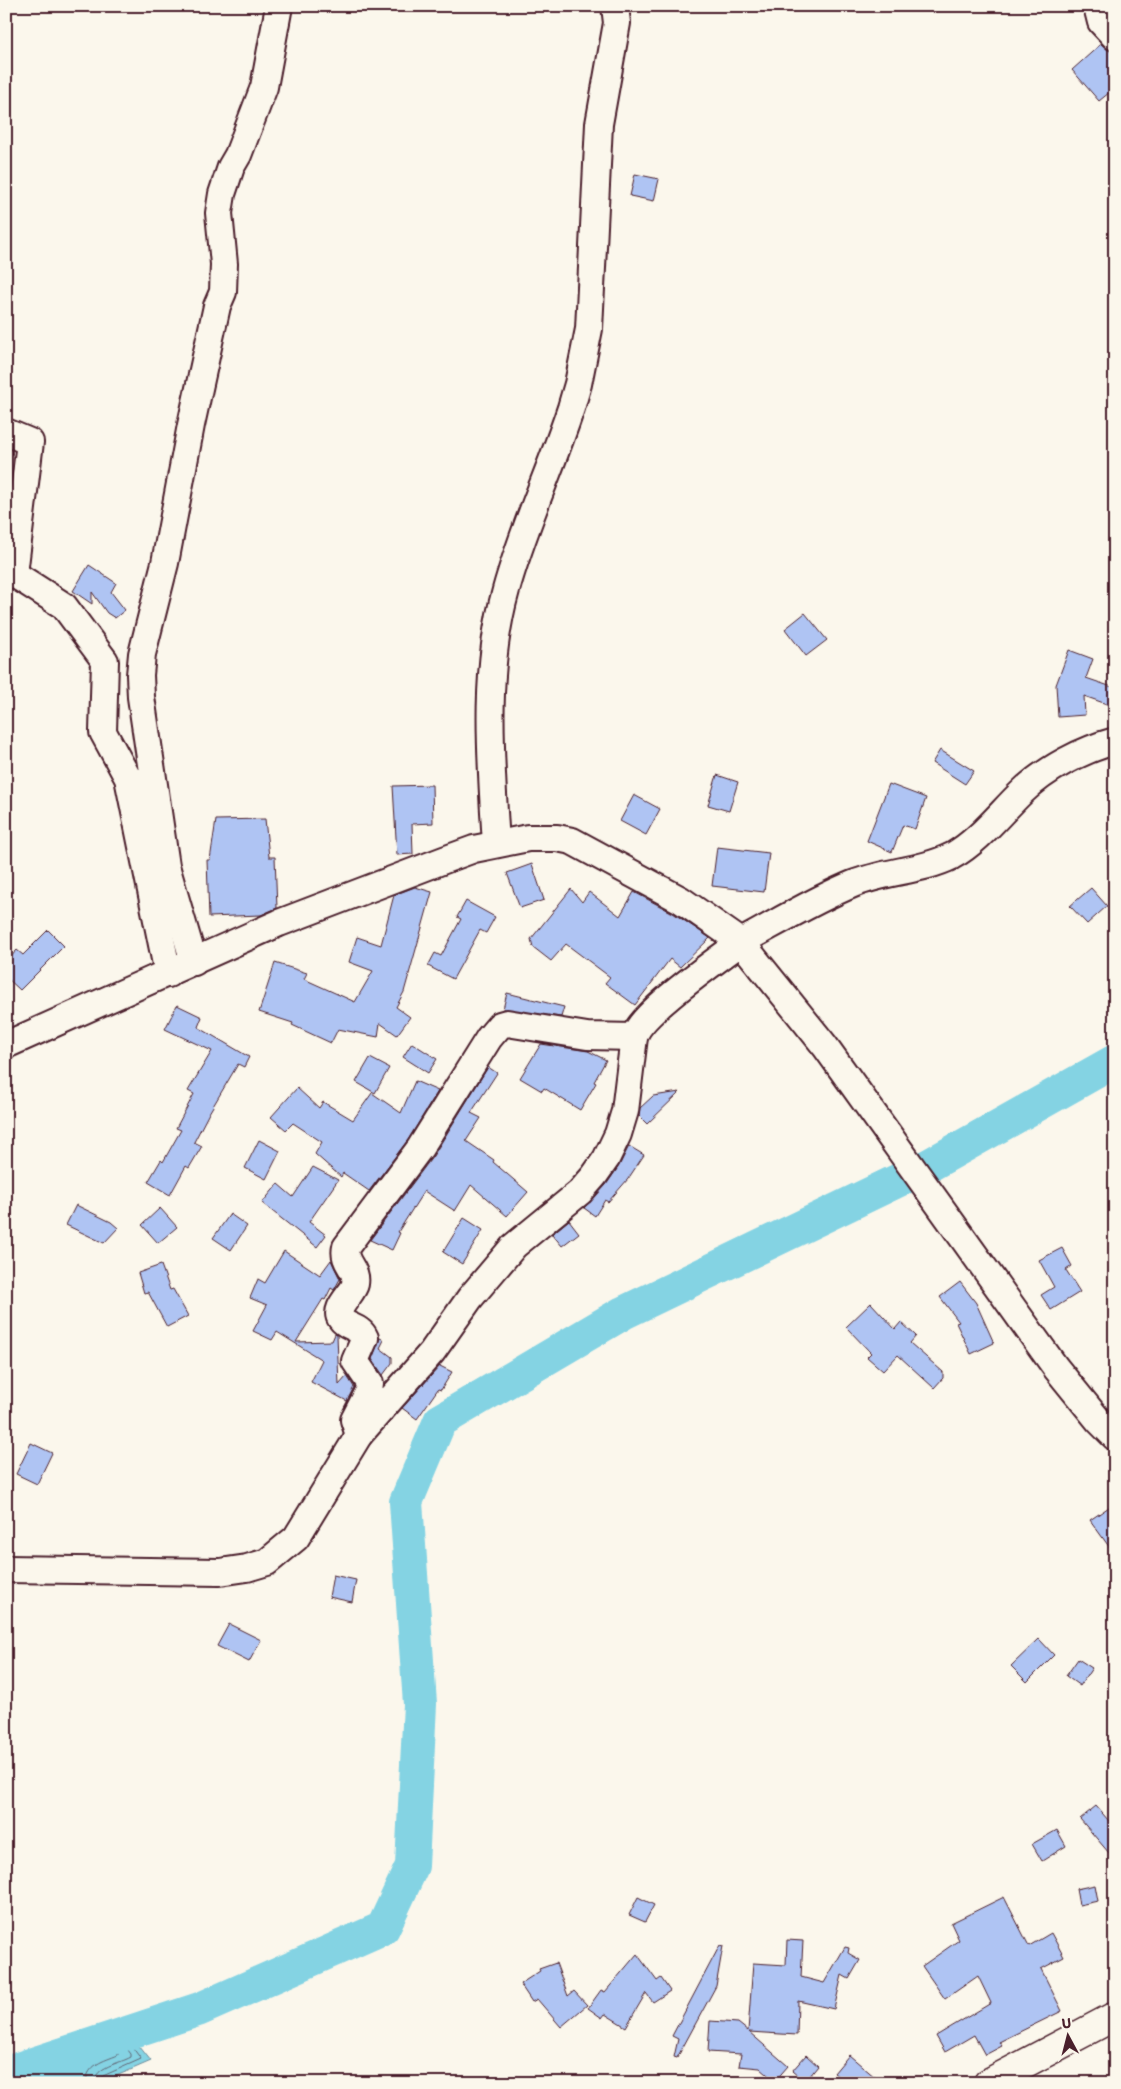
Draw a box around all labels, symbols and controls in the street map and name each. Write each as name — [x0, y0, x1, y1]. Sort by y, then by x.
north arrow — [1044, 2012, 1094, 2062]
text: U — [1061, 2014, 1072, 2033]

